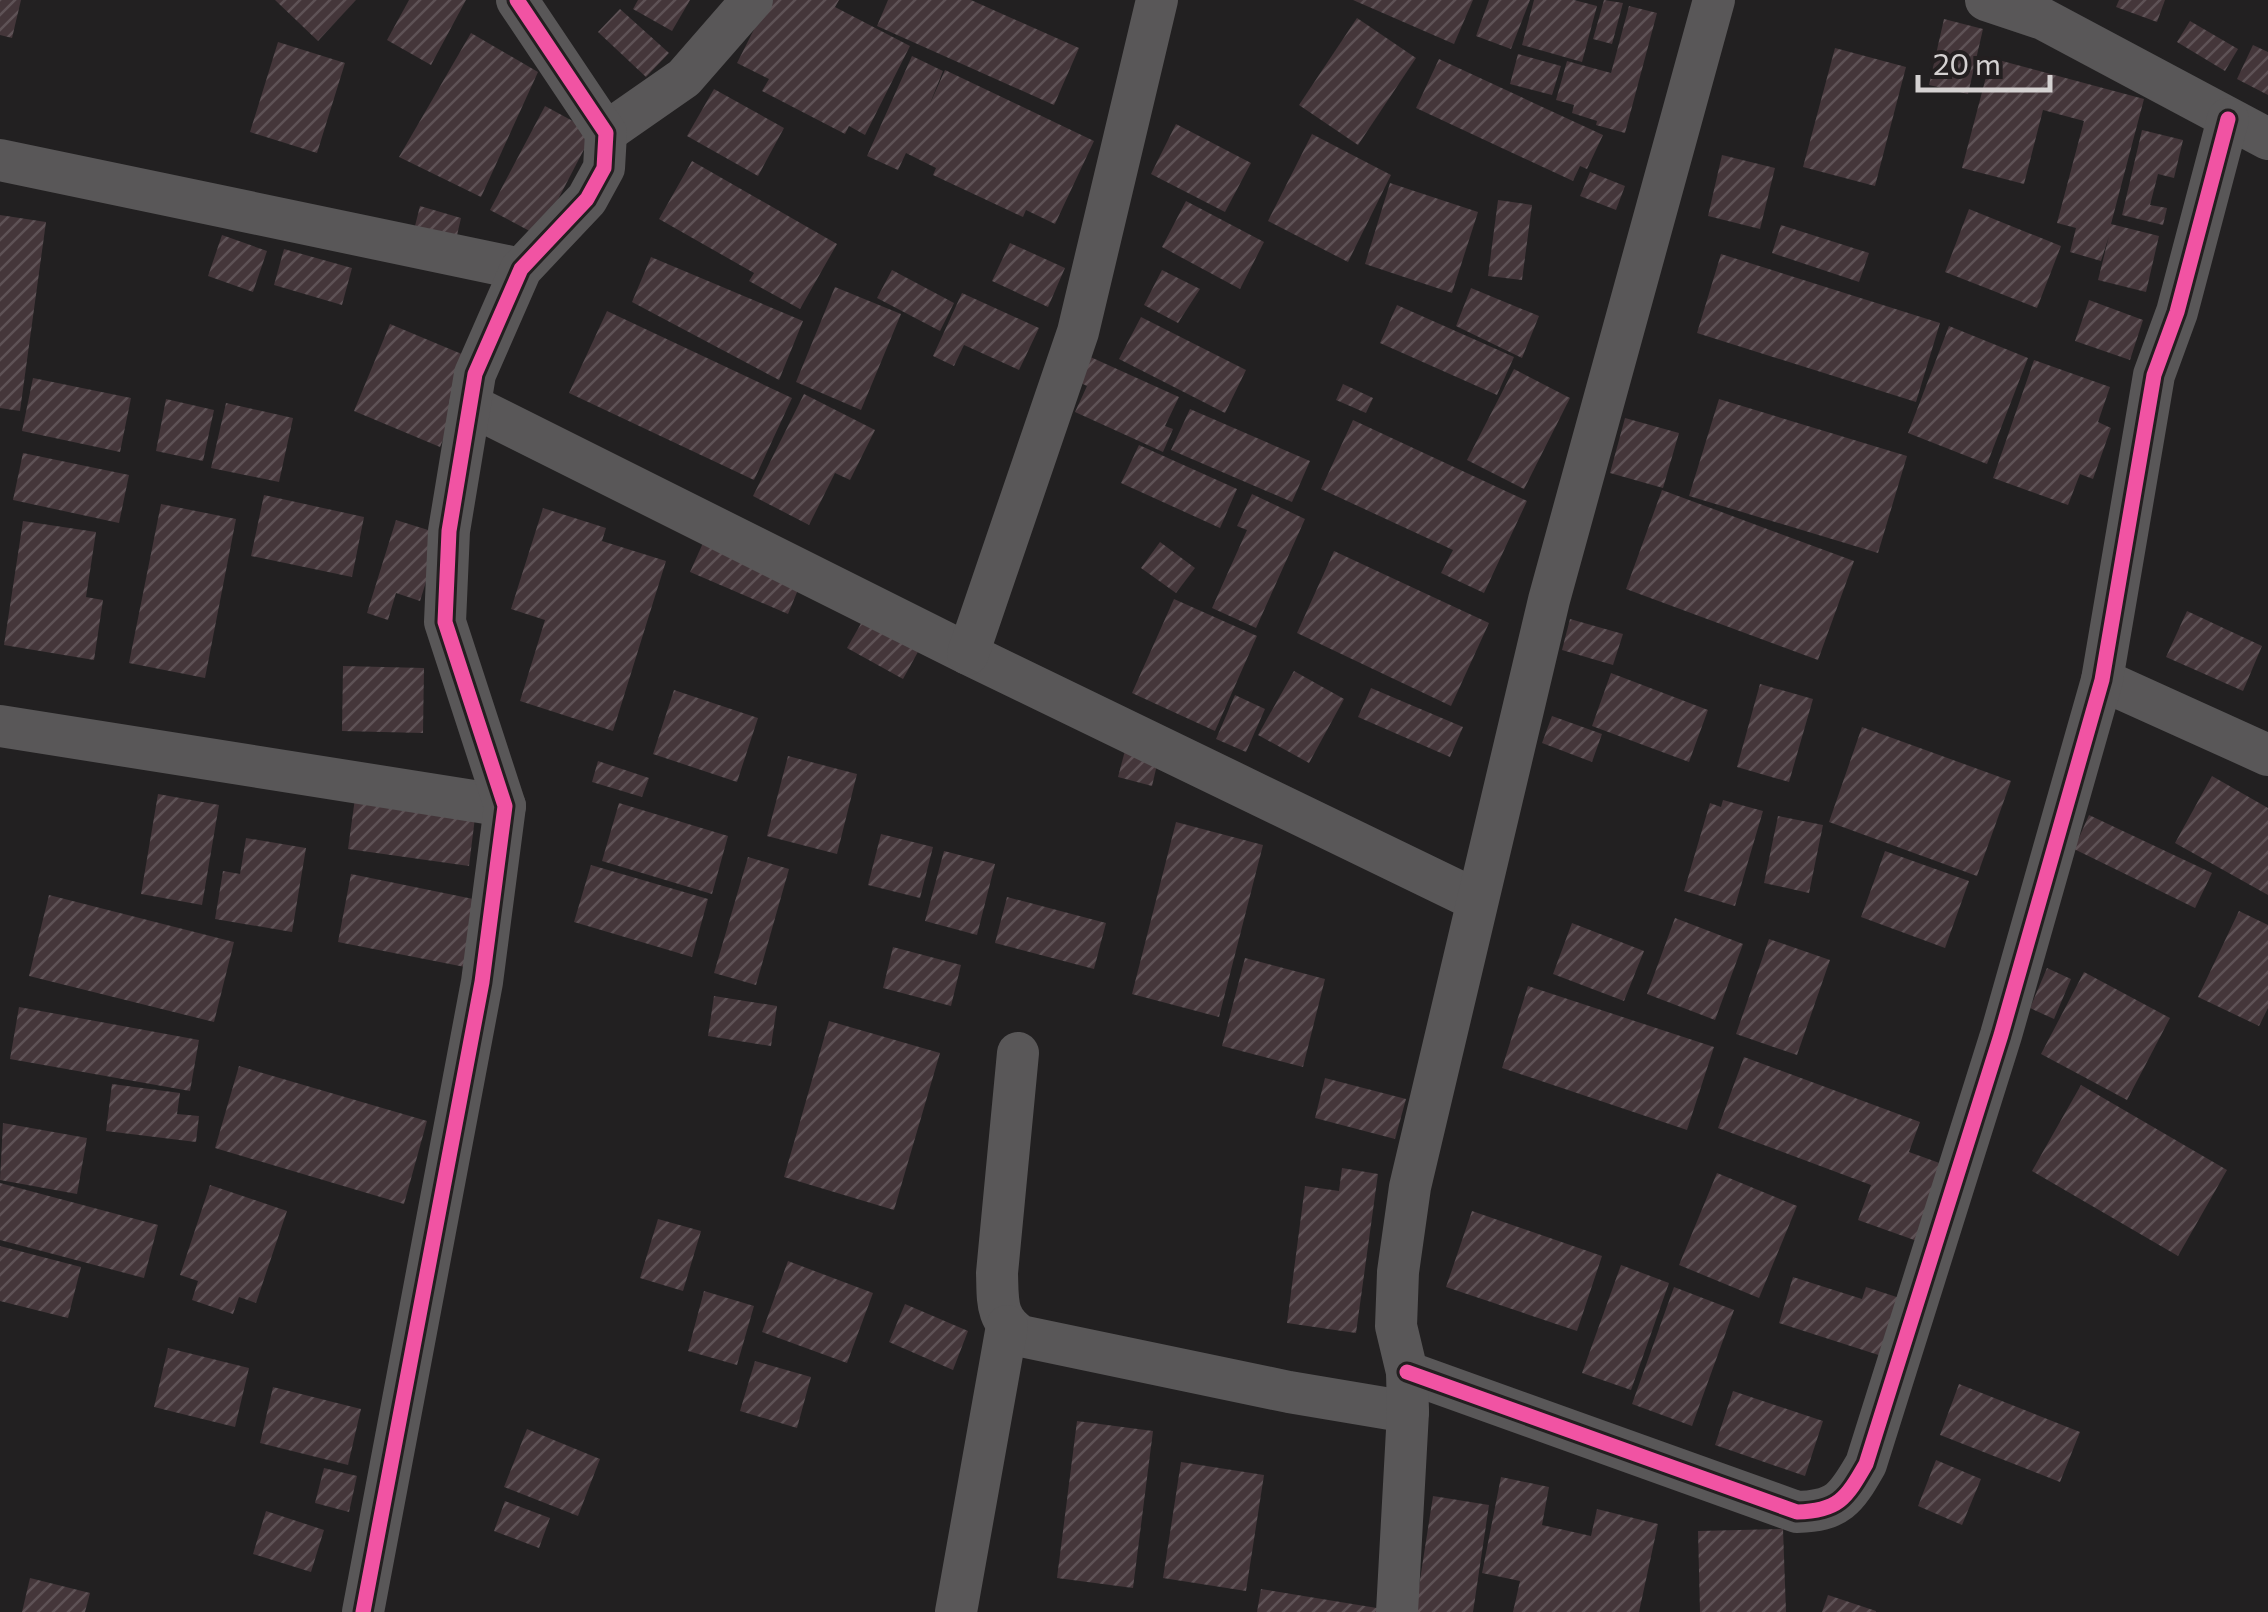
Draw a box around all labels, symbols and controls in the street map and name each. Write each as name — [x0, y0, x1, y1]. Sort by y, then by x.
scale bar — [1918, 30, 2050, 92]
text: 20 m — [1933, 44, 2001, 81]

